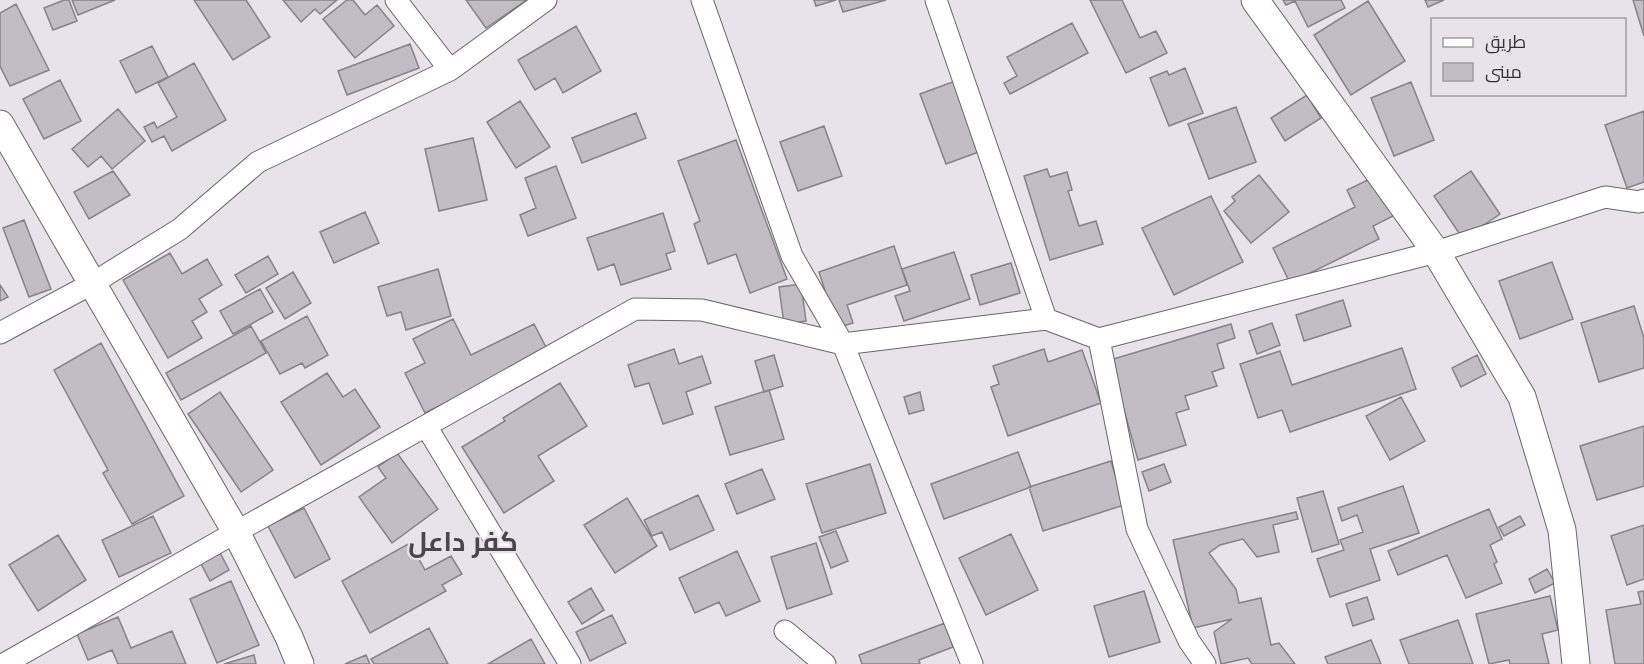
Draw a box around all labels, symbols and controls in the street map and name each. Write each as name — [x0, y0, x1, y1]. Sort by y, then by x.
legend — [1431, 18, 1626, 96]
text: طريق — [1485, 30, 1526, 54]
text: مبنى — [1485, 60, 1522, 83]
district label: كفر داعل — [408, 524, 518, 559]

